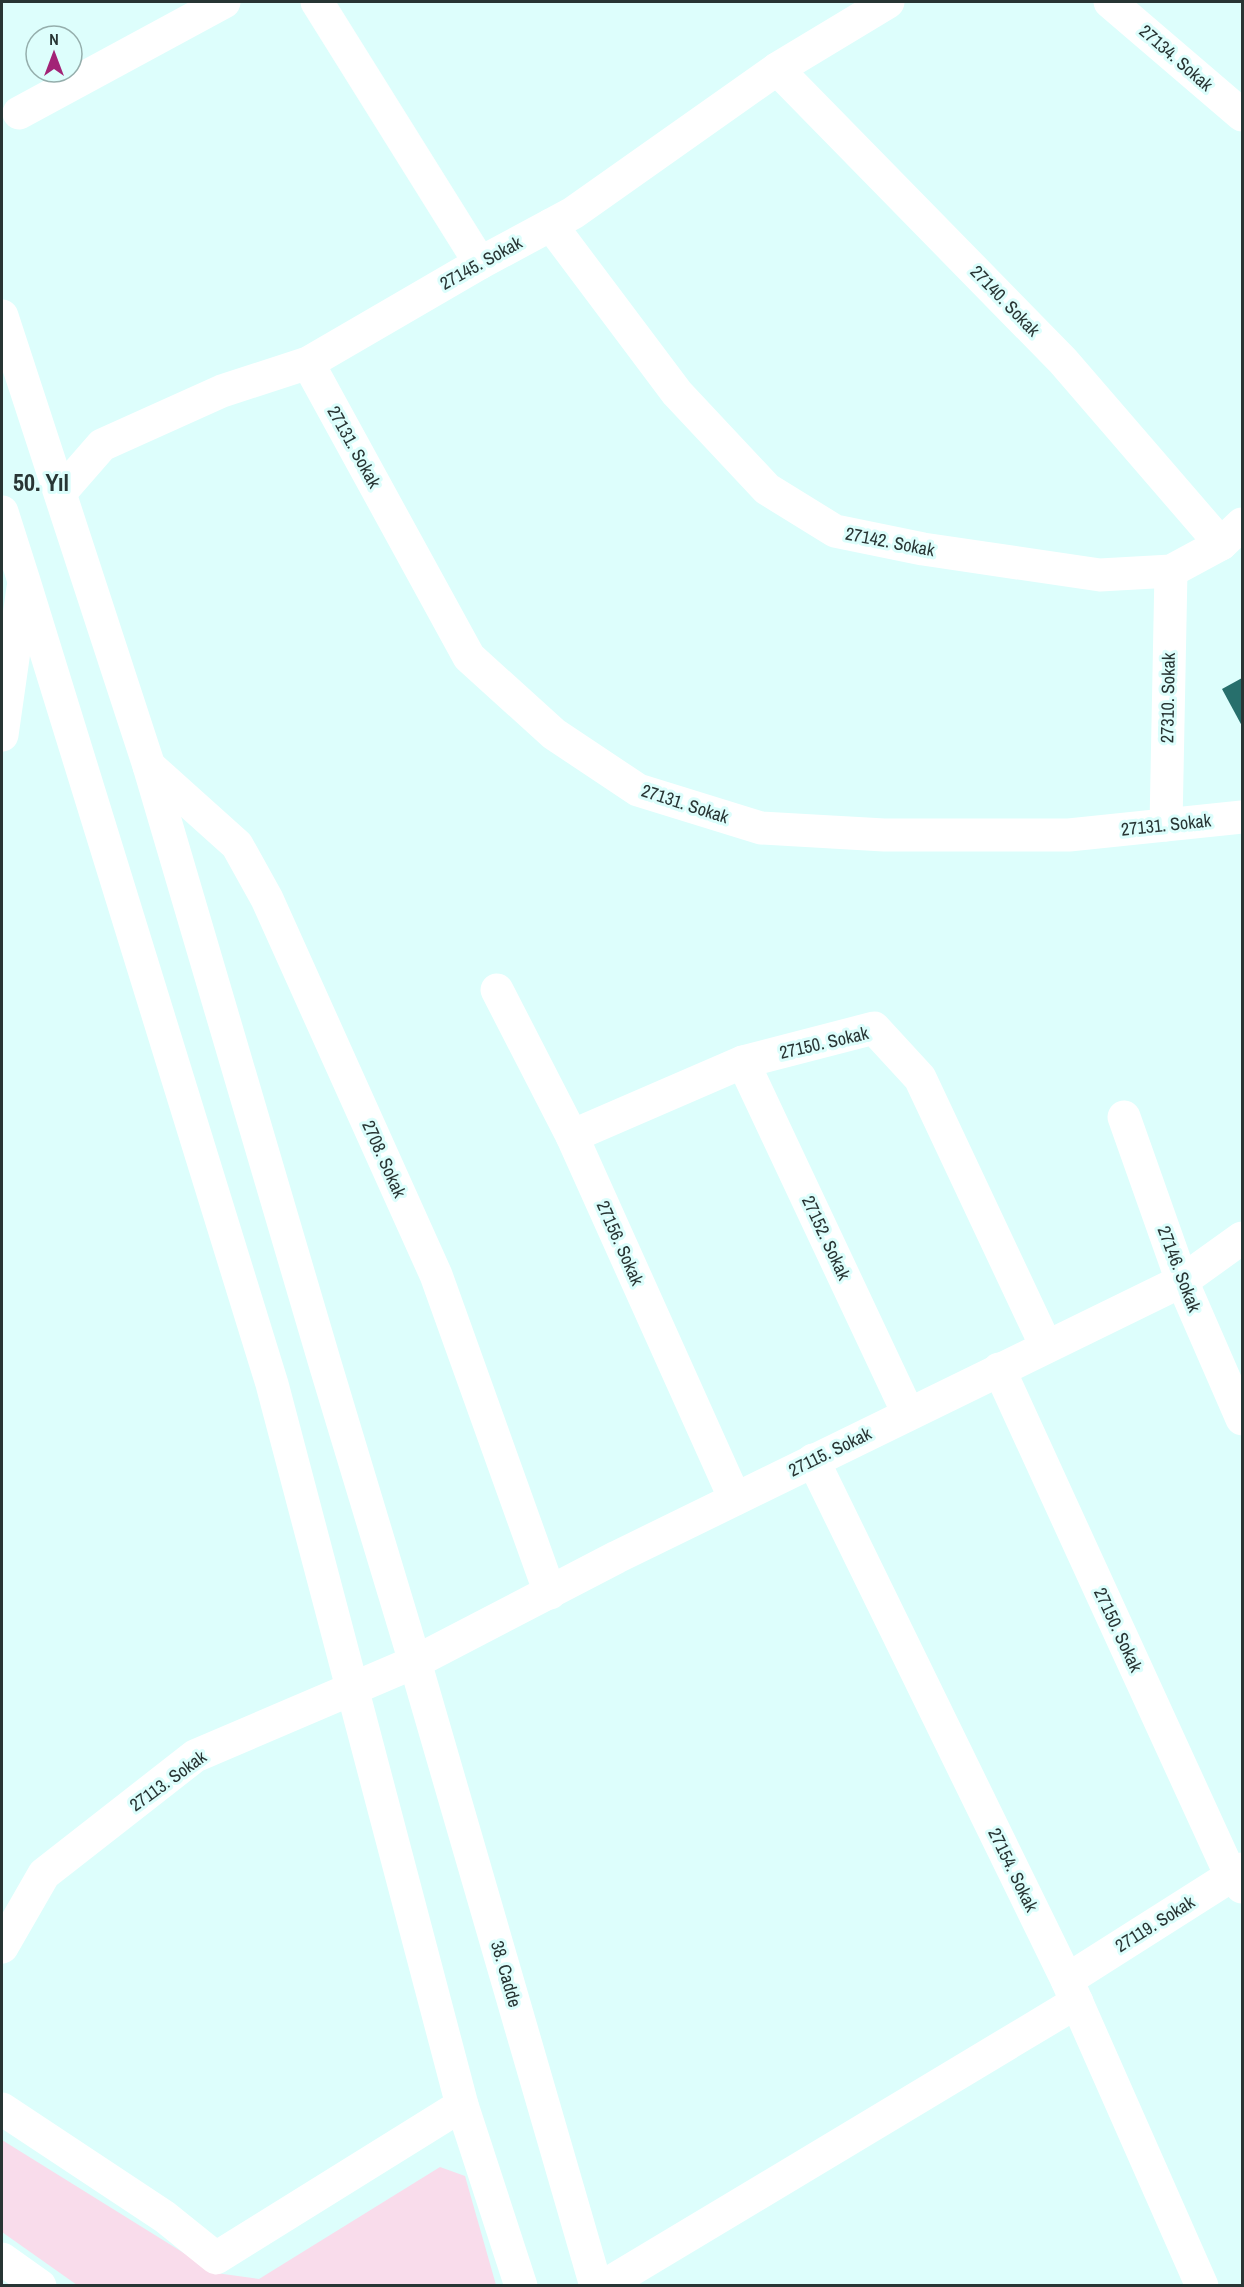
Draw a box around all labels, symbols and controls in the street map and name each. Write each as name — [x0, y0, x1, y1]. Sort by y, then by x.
street label: 27134. Sokak — [1134, 19, 1219, 97]
north arrow — [24, 24, 84, 84]
text: N — [49, 28, 59, 50]
street label: 27145. Sokak — [435, 229, 527, 295]
street label: 27140. Sokak — [965, 259, 1046, 342]
street label: 27131. Sokak — [322, 401, 388, 493]
district label: 50. Yıl — [13, 466, 69, 498]
street label: 27142. Sokak — [843, 521, 937, 563]
street label: 27310. Sokak — [1154, 652, 1181, 743]
street label: 27131. Sokak — [638, 778, 733, 830]
street label: 27131. Sokak — [1120, 807, 1213, 842]
street label: 27150. Sokak — [777, 1020, 871, 1065]
street label: 2708. Sokak — [356, 1116, 413, 1202]
street label: 27152. Sokak — [796, 1192, 857, 1285]
street label: 27156. Sokak — [591, 1196, 650, 1290]
street label: 27146. Sokak — [1152, 1222, 1208, 1316]
street label: 27115. Sokak — [784, 1420, 876, 1482]
street label: 27150. Sokak — [1088, 1584, 1149, 1677]
street label: 27113. Sokak — [124, 1744, 212, 1817]
street label: 27154. Sokak — [982, 1824, 1045, 1916]
street label: 27119. Sokak — [1110, 1889, 1200, 1958]
street label: 38. Cadde — [485, 1938, 528, 2010]

